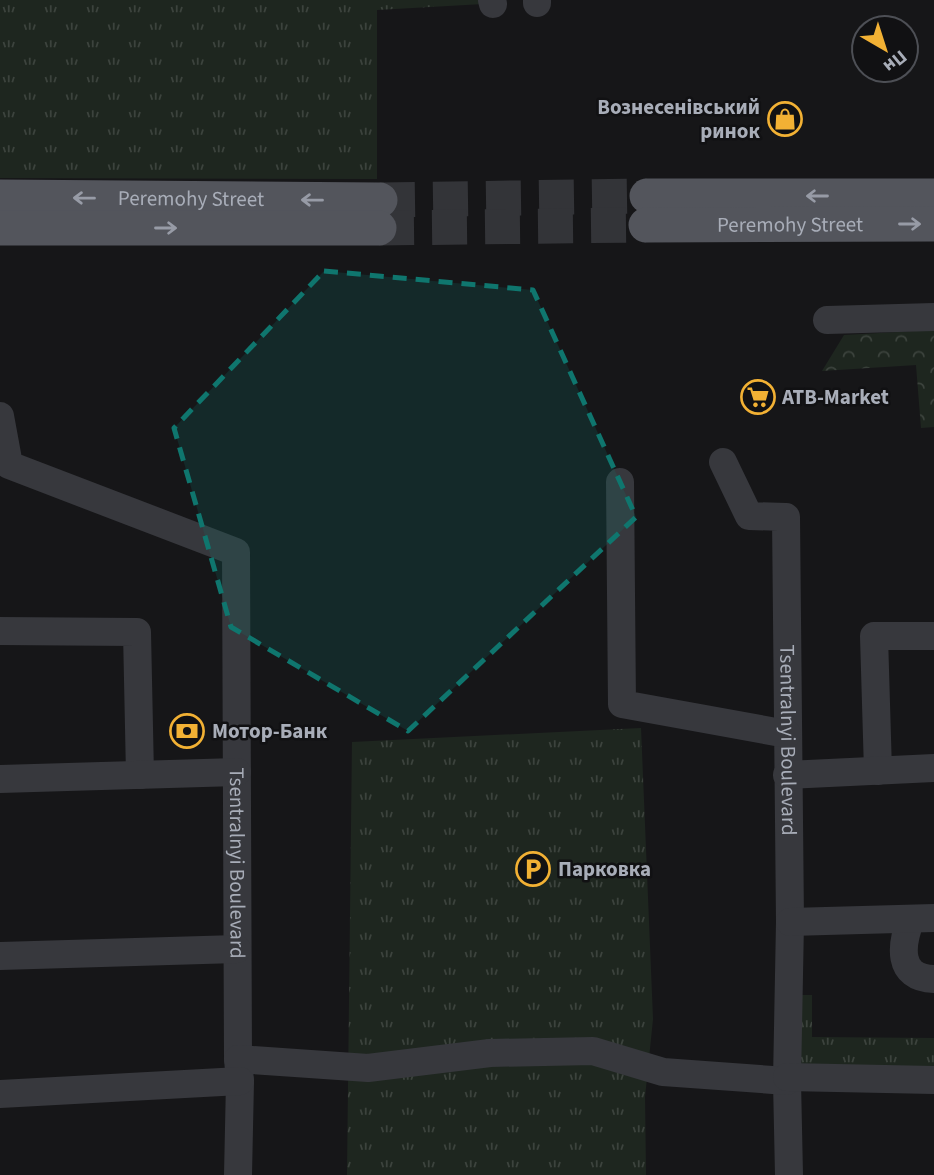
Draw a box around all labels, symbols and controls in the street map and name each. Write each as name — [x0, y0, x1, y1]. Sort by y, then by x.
north arrow — [850, 14, 920, 84]
text: Пн — [877, 43, 912, 79]
place label: Вознесенівський ринок — [597, 92, 760, 146]
shop icon: Вознесенівський ринок — [766, 100, 804, 138]
street label: Peremohy Street — [118, 183, 264, 214]
one-way arrow — [806, 189, 829, 203]
one-way arrow — [73, 191, 96, 205]
one-way arrow — [300, 193, 323, 207]
street label: Peremohy Street — [717, 209, 863, 240]
one-way arrow — [898, 217, 921, 231]
one-way arrow — [154, 221, 177, 235]
supermarket icon: ATB-Market — [739, 378, 777, 416]
place label: ATB-Market — [781, 382, 889, 412]
street label: Tsentralnyi Boulevard — [772, 644, 804, 836]
bank icon: Мотор-Банк — [168, 712, 206, 750]
place label: Мотор-Банк — [212, 716, 328, 746]
street label: Tsentralnyi Boulevard — [222, 767, 253, 959]
parking icon: Парковка — [514, 850, 552, 888]
place label: Парковка — [558, 854, 651, 884]

